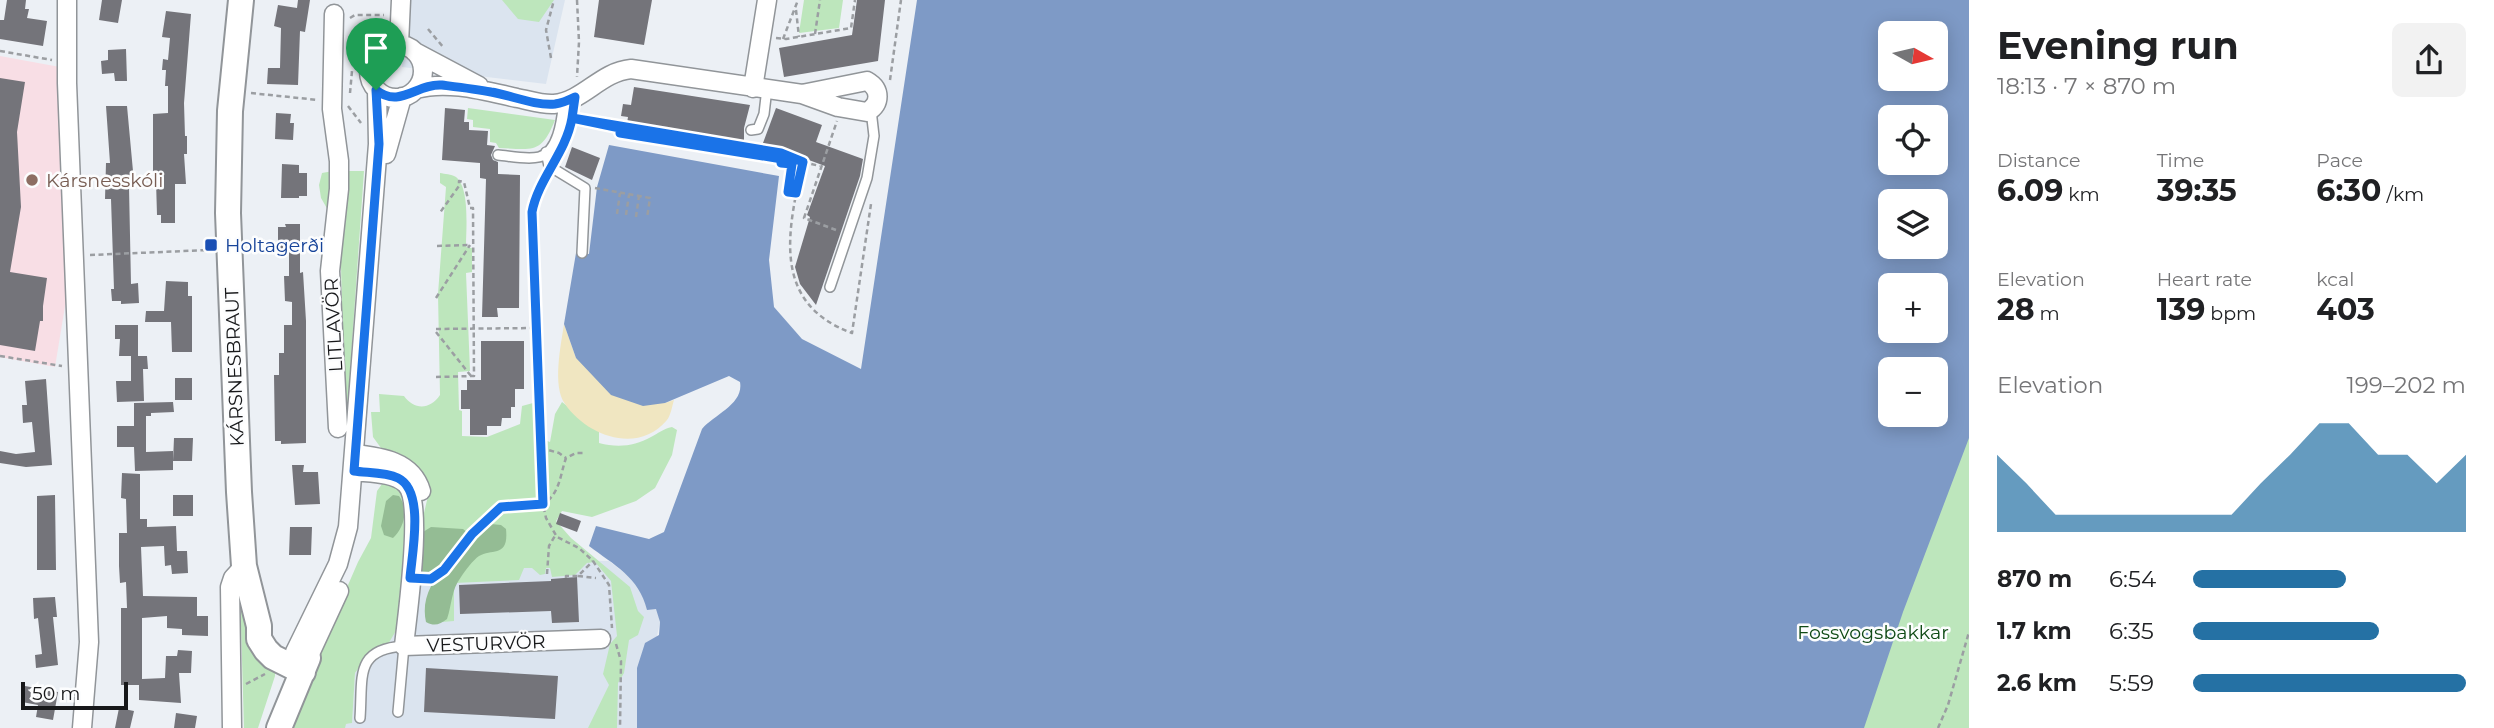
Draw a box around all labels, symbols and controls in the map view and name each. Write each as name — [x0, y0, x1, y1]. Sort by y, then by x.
pin — [346, 18, 406, 90]
north arrow — [1878, 21, 1948, 91]
map controls — [1878, 21, 1948, 427]
text: Evening run — [1997, 22, 2239, 69]
button: share — [2392, 23, 2466, 97]
icon: arrive — [357, 29, 395, 67]
text: 18:13 · 7 × 870 m — [1997, 72, 2176, 100]
button: locate — [1878, 105, 1948, 175]
text: Distance — [1997, 149, 2080, 172]
text: Time — [2157, 149, 2204, 172]
text: Pace — [2316, 149, 2363, 172]
place label: Kársnesskóli — [46, 169, 163, 192]
marker: Kársnesskóli — [24, 172, 40, 188]
text: 6.09 — [1997, 172, 2063, 209]
text: 39:35 — [2157, 172, 2237, 209]
text: 6:30 — [2316, 172, 2381, 209]
text: km — [2063, 183, 2100, 206]
text: /km — [2381, 183, 2424, 206]
button: layers — [1878, 189, 1948, 259]
place label: Holtagerði — [225, 234, 324, 257]
marker: Holtagerði — [203, 237, 219, 253]
text: Elevation — [1997, 268, 2085, 291]
text: Heart rate — [2157, 268, 2252, 291]
text: kcal — [2316, 268, 2354, 291]
button: + — [1878, 273, 1948, 343]
street label: LITLAVÖR — [320, 277, 347, 373]
street label: KÁRSNESBRAUT — [220, 287, 249, 447]
text: 28 — [1997, 291, 2035, 328]
text: 139 — [2157, 291, 2205, 328]
text: 403 — [2316, 291, 2375, 328]
text: m — [2035, 302, 2060, 325]
text: bpm — [2205, 302, 2256, 325]
button: − — [1878, 357, 1948, 427]
text: Elevation — [1997, 371, 2103, 399]
text: 199–202 m — [2347, 371, 2466, 399]
text: 870 m — [1997, 565, 2072, 593]
text: 6:54 — [2109, 565, 2156, 593]
text: 1.7 km — [1997, 617, 2072, 645]
text: 6:35 — [2109, 617, 2154, 645]
park label: Fossvogsbakkar — [1797, 621, 1949, 644]
street label: VESTURVÖR — [426, 630, 546, 657]
text: 2.6 km — [1997, 669, 2077, 697]
text: 5:59 — [2109, 669, 2154, 697]
scale bar — [21, 679, 128, 711]
text: 50 m — [32, 682, 80, 705]

